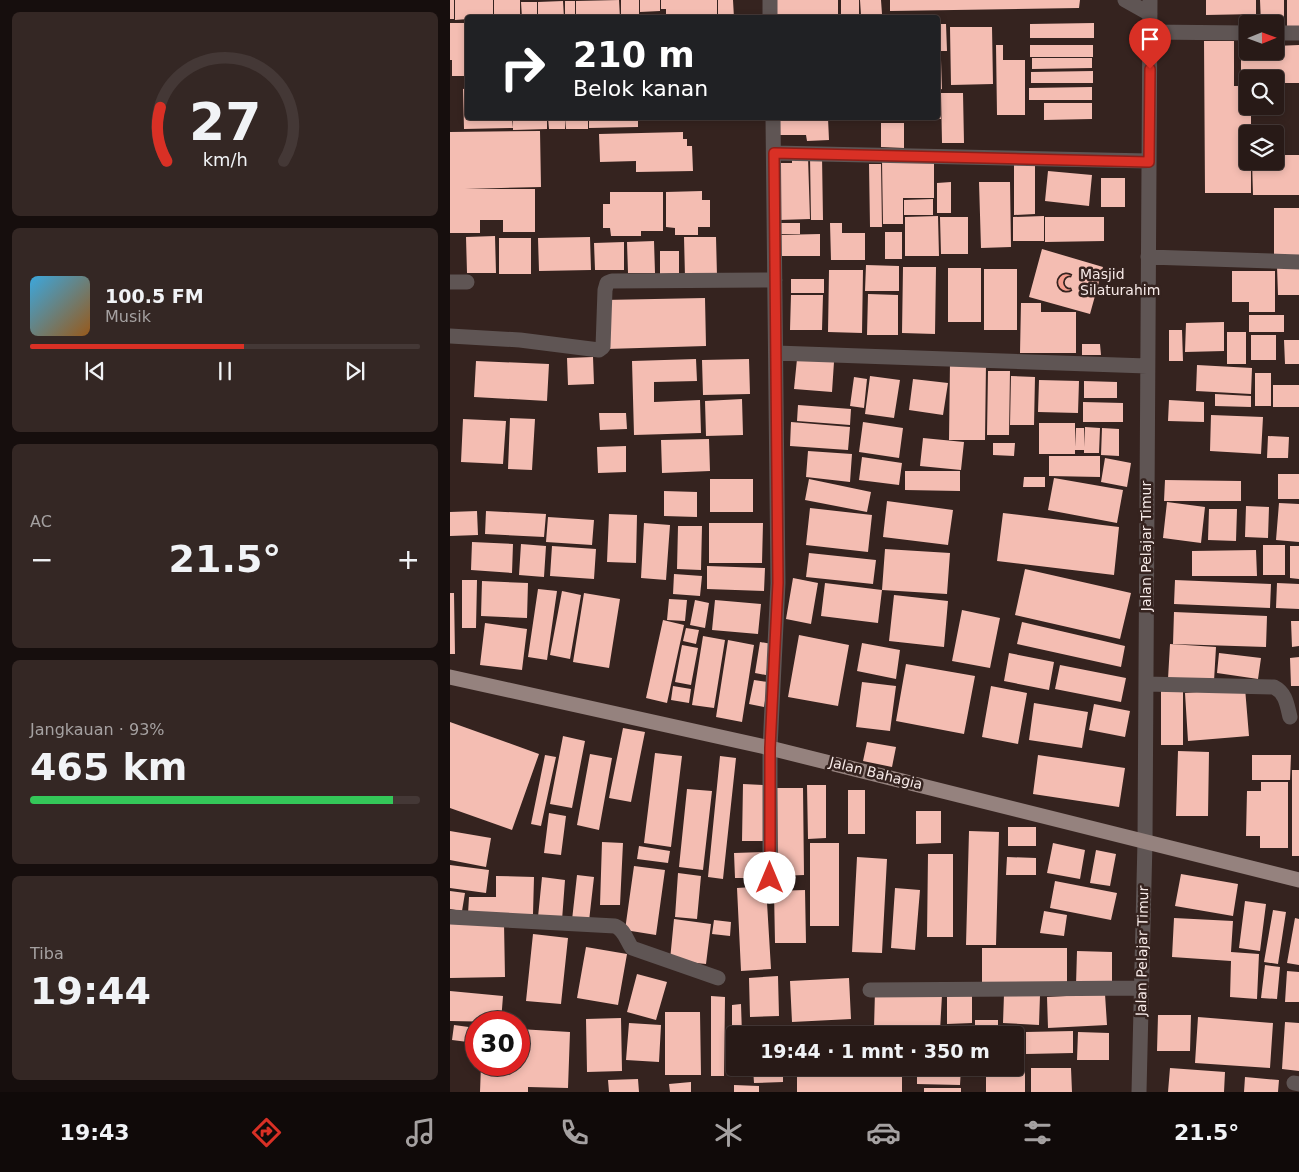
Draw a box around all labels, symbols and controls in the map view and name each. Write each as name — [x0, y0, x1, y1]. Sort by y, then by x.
north arrow — [1239, 15, 1284, 60]
map controls — [1239, 15, 1284, 170]
pin — [1129, 18, 1171, 69]
icon: arrive — [1136, 25, 1164, 53]
icon: right — [490, 35, 555, 100]
text: 210 m — [573, 35, 695, 75]
button: search — [1239, 70, 1284, 115]
text: Belok kanan — [573, 76, 708, 101]
text: 27 — [189, 92, 261, 152]
button: layers — [1239, 125, 1284, 170]
text: km/h — [202, 149, 248, 170]
place label: Masjid Silaturahim — [1080, 266, 1160, 298]
mosque icon: Masjid Silaturahim — [1056, 272, 1076, 292]
text: 100.5 FM — [105, 285, 204, 307]
text: Musik — [105, 307, 151, 326]
icon: previous — [81, 357, 109, 385]
icon: pause — [211, 357, 239, 385]
icon: next — [341, 357, 369, 385]
street label: Jalan Pelajar Timur — [1138, 481, 1154, 612]
text: AC — [30, 512, 52, 531]
text: 21.5° — [169, 537, 281, 581]
text: − — [30, 543, 53, 576]
text: + — [397, 543, 420, 576]
text: Jangkauan · 93% — [30, 720, 165, 739]
text: 465 km — [30, 745, 187, 789]
street label: Jalan Bahagia — [827, 753, 924, 792]
position arrow — [743, 851, 795, 903]
street label: Jalan Pelajar Timur — [1133, 885, 1151, 1017]
text: Tiba — [30, 944, 64, 963]
text: 19:44 — [30, 969, 151, 1013]
speed limit sign: 30 — [465, 1011, 530, 1076]
text: 19:44 · 1 mnt · 350 m — [760, 1040, 990, 1062]
icon: directions — [249, 1115, 284, 1150]
icon: music — [403, 1115, 438, 1150]
icon: phone — [557, 1115, 592, 1150]
icon: climate — [711, 1115, 746, 1150]
icon: car — [866, 1115, 901, 1150]
icon: filters — [1020, 1115, 1055, 1150]
text: 19:43 — [60, 1120, 130, 1145]
text: 21.5° — [1174, 1120, 1239, 1145]

